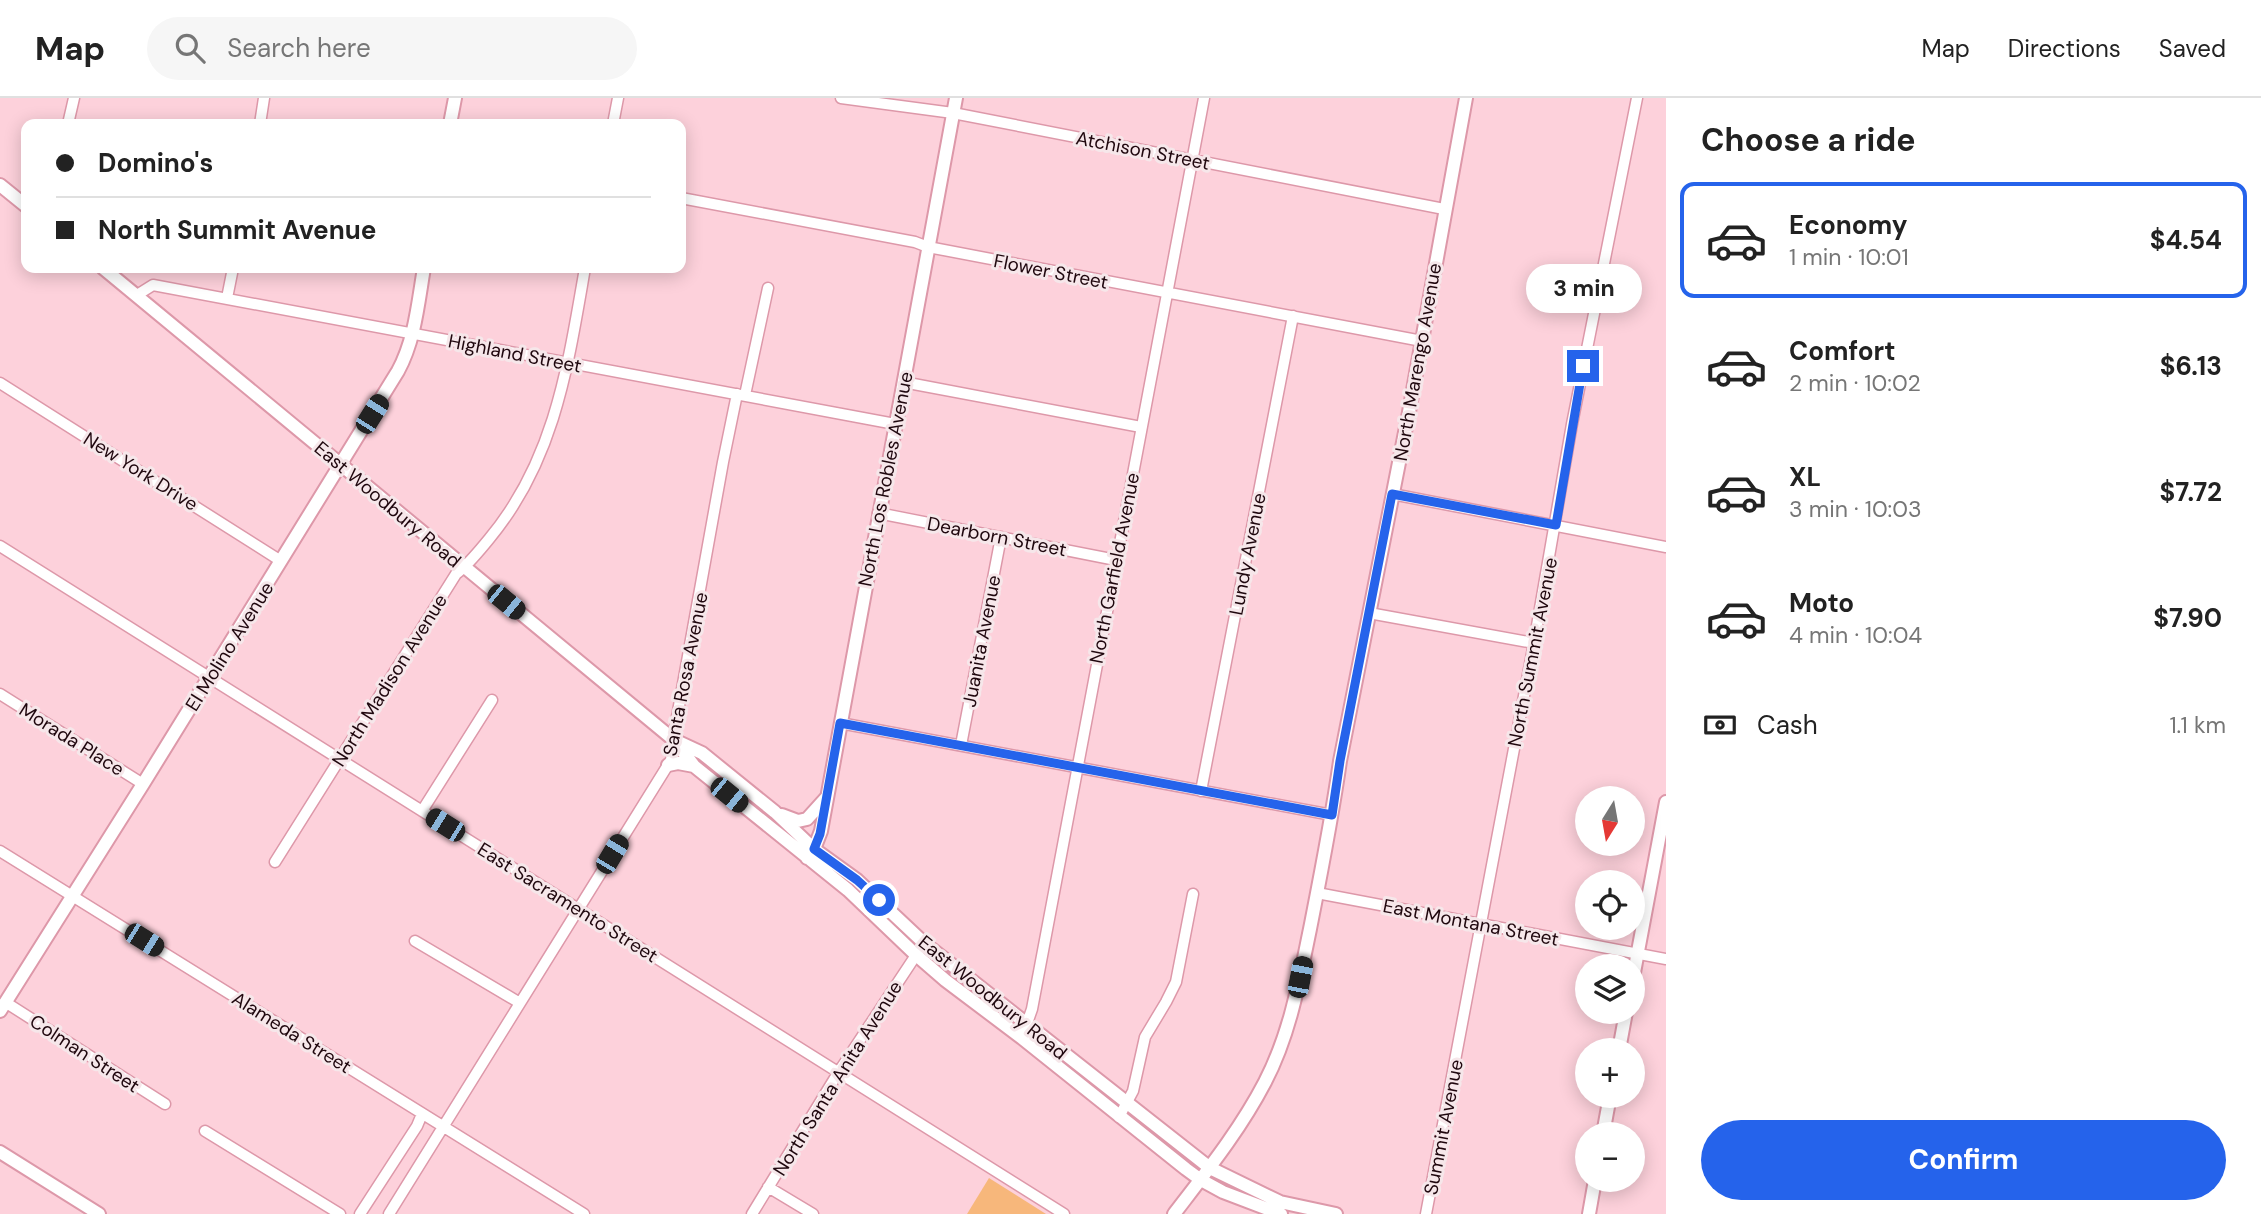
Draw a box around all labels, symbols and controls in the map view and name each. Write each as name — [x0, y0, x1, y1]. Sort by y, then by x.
search box — [147, 17, 637, 80]
text: Map — [35, 27, 105, 70]
icon: search — [171, 29, 209, 67]
text: Search here — [227, 31, 371, 65]
text: Map — [1922, 33, 1970, 64]
text: Directions — [2008, 33, 2121, 64]
text: Saved — [2159, 33, 2226, 64]
text: Choose a ride — [1701, 119, 1916, 161]
street label: Atchison Street — [1074, 125, 1212, 176]
text: Domino's — [98, 146, 213, 180]
text: Economy — [1789, 208, 1907, 242]
icon: car — [1705, 209, 1768, 272]
text: North Summit Avenue — [98, 213, 376, 247]
text: $4.54 — [2150, 223, 2222, 257]
text: 1 min · 10:01 — [1789, 242, 1909, 272]
street label: Flower Street — [992, 248, 1110, 295]
street label: North Marengo Avenue — [1388, 261, 1447, 463]
callout: 3 min — [1525, 264, 1641, 314]
text: 3 min — [1553, 273, 1615, 303]
street label: Highland Street — [446, 328, 584, 379]
text: Comfort — [1789, 334, 1895, 368]
icon: car — [1705, 335, 1768, 398]
text: $6.13 — [2160, 349, 2222, 383]
route end — [1567, 350, 1599, 382]
text: 2 min · 10:02 — [1789, 368, 1921, 398]
street label: North Los Robles Avenue — [852, 370, 919, 589]
car — [352, 391, 393, 437]
street label: New York Drive — [79, 426, 203, 517]
street label: East Woodbury Road — [309, 436, 466, 573]
text: XL — [1789, 460, 1821, 494]
icon: car — [1705, 461, 1768, 524]
street label: North Garfield Avenue — [1084, 471, 1145, 666]
text: $7.72 — [2159, 475, 2222, 509]
street label: Lundy Avenue — [1223, 491, 1272, 617]
text: 3 min · 10:03 — [1789, 494, 1922, 524]
street label: Dearborn Street — [925, 511, 1069, 562]
street label: North Summit Avenue — [1502, 555, 1563, 749]
street label: Juanita Avenue — [956, 573, 1007, 709]
street label: El Molino Avenue — [180, 577, 279, 716]
car — [484, 581, 529, 623]
text: Moto — [1789, 586, 1854, 620]
icon: car — [1705, 587, 1768, 650]
street label: North Madison Avenue — [326, 589, 453, 771]
street label: Santa Rosa Avenue — [657, 590, 714, 758]
text: $7.90 — [2153, 601, 2222, 635]
text: 4 min · 10:04 — [1789, 620, 1922, 650]
street label: Morada Place — [15, 697, 129, 782]
icon: cash — [1701, 706, 1739, 744]
text: Cash — [1757, 708, 1818, 742]
text: 1.1 km — [2169, 710, 2226, 740]
car — [707, 774, 752, 816]
north arrow — [1575, 786, 1645, 856]
map controls — [1575, 786, 1645, 1192]
car — [422, 805, 469, 845]
car — [593, 831, 632, 877]
street label: East Sacramento Street — [473, 837, 663, 968]
button: locate — [1575, 870, 1645, 940]
route start — [863, 884, 895, 916]
street label: East Montana Street — [1381, 893, 1561, 952]
car — [121, 920, 168, 960]
street label: East Woodbury Road — [913, 930, 1072, 1065]
car — [1286, 954, 1315, 1000]
button: layers — [1575, 954, 1645, 1024]
street label: North Santa Anita Avenue — [767, 976, 908, 1180]
street label: Alameda Street — [227, 986, 356, 1079]
street label: Colman Street — [25, 1009, 144, 1098]
button: + — [1575, 1038, 1645, 1108]
street label: Summit Avenue — [1418, 1057, 1469, 1197]
button: Confirm — [1701, 1120, 2226, 1200]
button: − — [1575, 1122, 1645, 1192]

